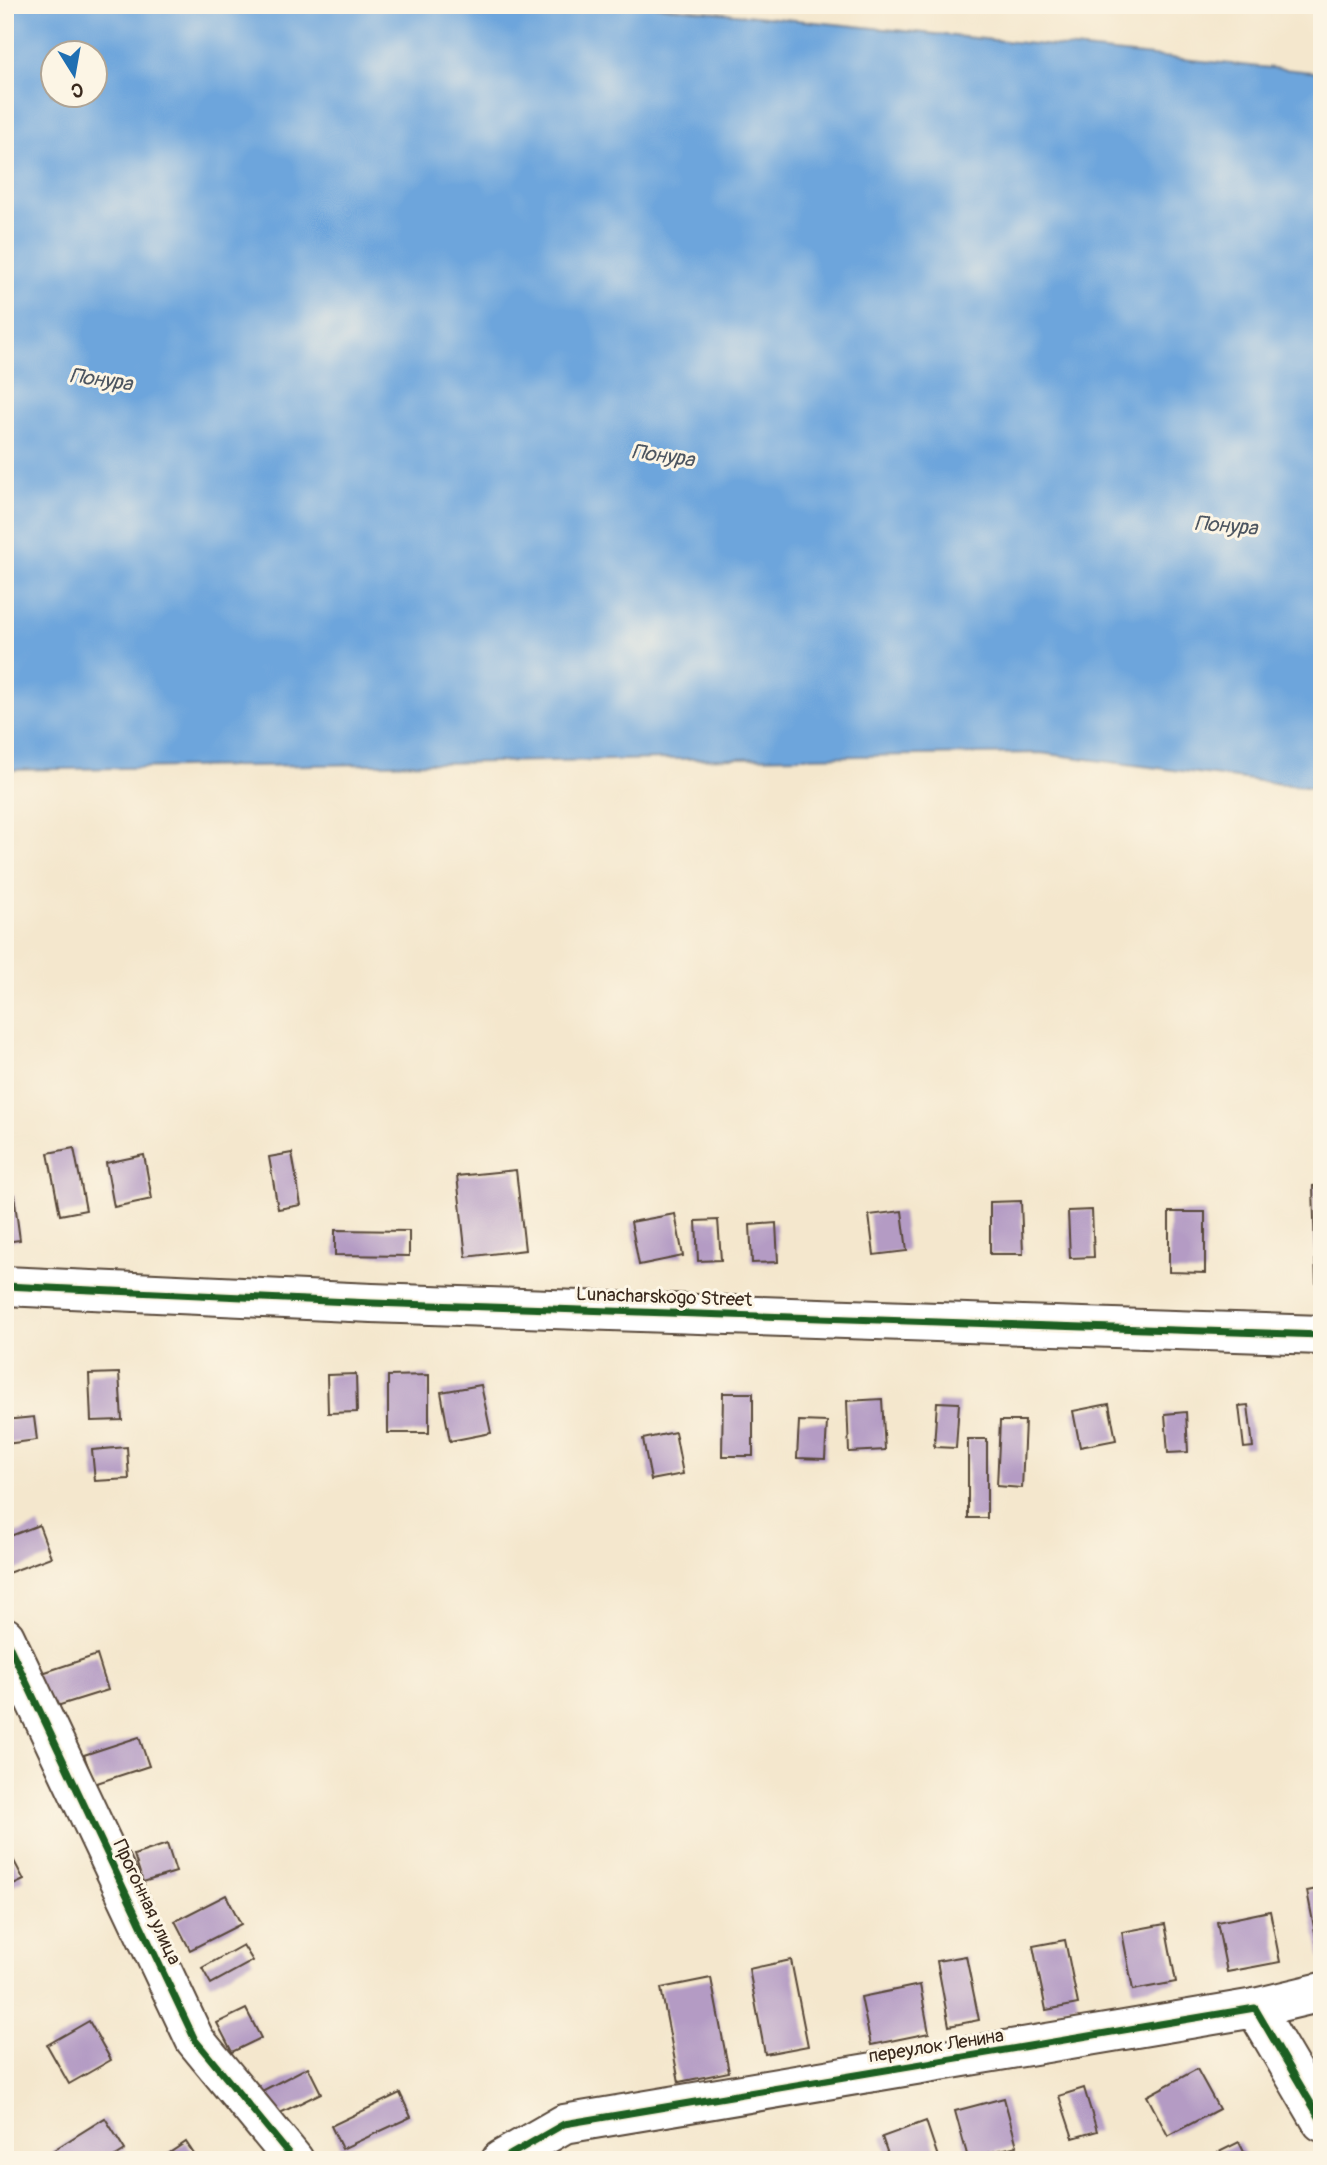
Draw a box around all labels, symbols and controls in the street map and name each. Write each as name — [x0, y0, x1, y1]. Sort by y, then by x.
north arrow — [38, 38, 108, 108]
text: С — [69, 77, 85, 103]
water label: Понура — [68, 362, 135, 398]
water label: Понура — [630, 438, 697, 474]
water label: Понура — [1193, 510, 1260, 542]
street label: Lunacharskogo Street — [576, 1282, 753, 1312]
street label: Прогонная улица — [108, 1836, 187, 1969]
street label: переулок Ленина — [867, 2023, 1006, 2069]

